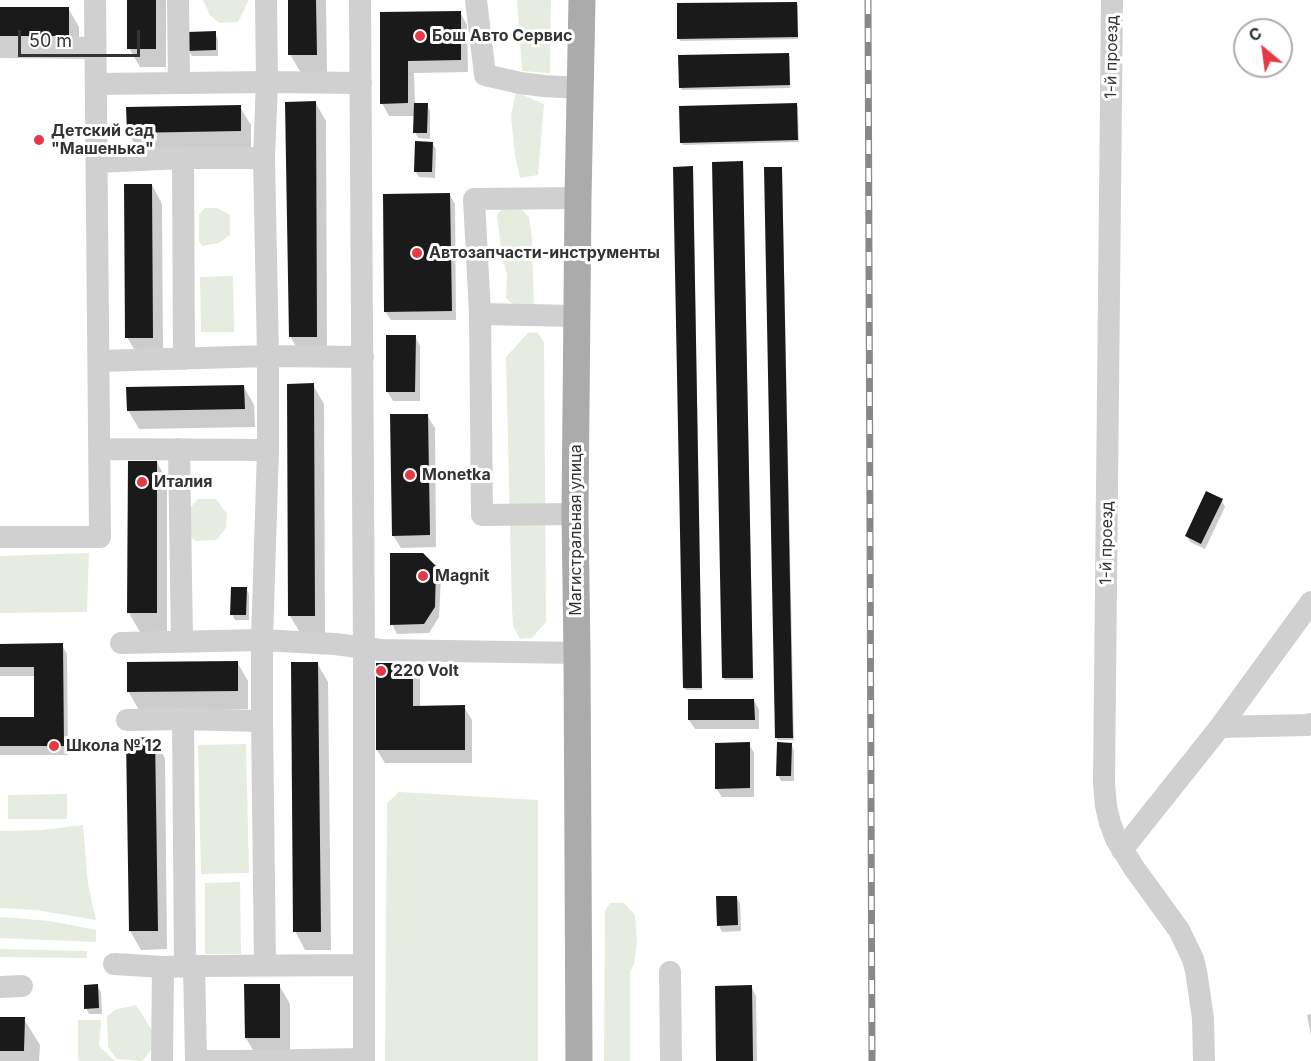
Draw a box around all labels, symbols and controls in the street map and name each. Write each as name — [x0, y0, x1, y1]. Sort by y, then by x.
street label: 1-й проезд — [1102, 15, 1122, 99]
scale bar — [21, 18, 142, 56]
north arrow — [1233, 18, 1293, 78]
text: С — [1245, 22, 1265, 46]
place label: Бош Авто Сервис — [432, 26, 572, 46]
marker: Бош Авто Сервис — [413, 29, 427, 43]
text: 50 m — [29, 30, 72, 51]
place label: Детский сад "Машенька" — [51, 121, 154, 159]
marker: Детский сад "Машенька" — [32, 133, 46, 147]
place label: Автозапчасти-инструменты — [429, 243, 660, 263]
marker: Автозапчасти-инструменты — [410, 246, 424, 260]
street label: Магистральная улица — [566, 444, 586, 616]
place label: Monetka — [422, 465, 491, 485]
marker: Monetka — [403, 468, 417, 482]
place label: Италия — [154, 472, 213, 492]
marker: Италия — [135, 475, 149, 489]
street label: 1-й проезд — [1097, 501, 1117, 585]
place label: Magnit — [435, 566, 489, 586]
marker: Magnit — [416, 569, 430, 583]
place label: 220 Volt — [393, 661, 459, 681]
marker: 220 Volt — [374, 664, 388, 678]
place label: Школа № 12 — [66, 736, 162, 756]
marker: Школа № 12 — [47, 739, 61, 753]

